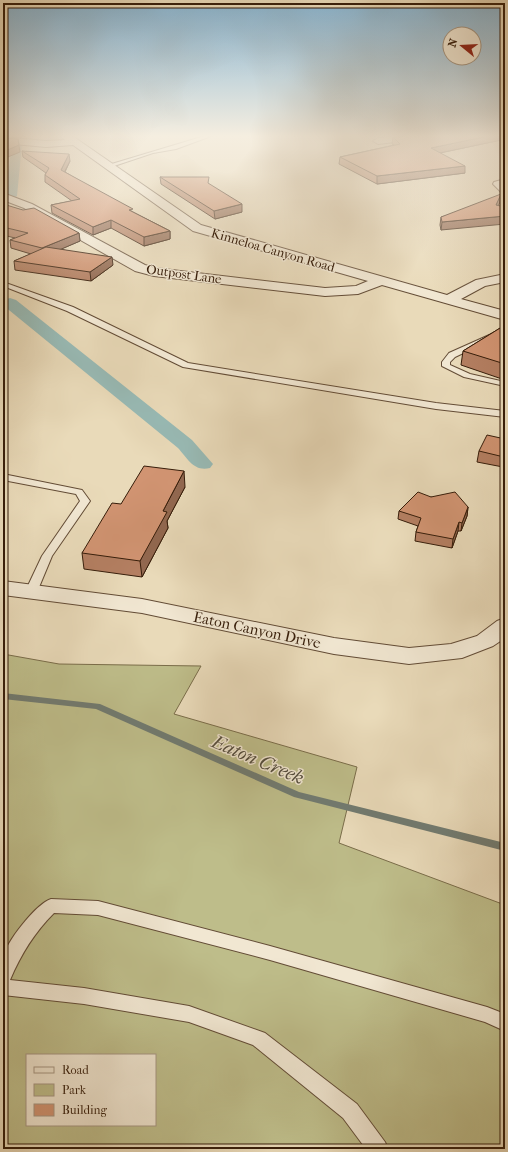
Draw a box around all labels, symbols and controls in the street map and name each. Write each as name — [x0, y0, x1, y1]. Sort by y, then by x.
north arrow — [442, 26, 482, 66]
text: N — [445, 36, 461, 49]
street label: Kinneloa Canyon Road — [209, 225, 337, 275]
street label: Outpost Lane — [145, 261, 223, 287]
street label: Eaton Canyon Drive — [192, 608, 323, 652]
water label: Eaton Creek — [208, 730, 307, 789]
legend — [26, 1054, 156, 1126]
text: Road — [62, 1063, 89, 1077]
text: Park — [62, 1083, 87, 1097]
text: Building — [62, 1103, 107, 1117]

